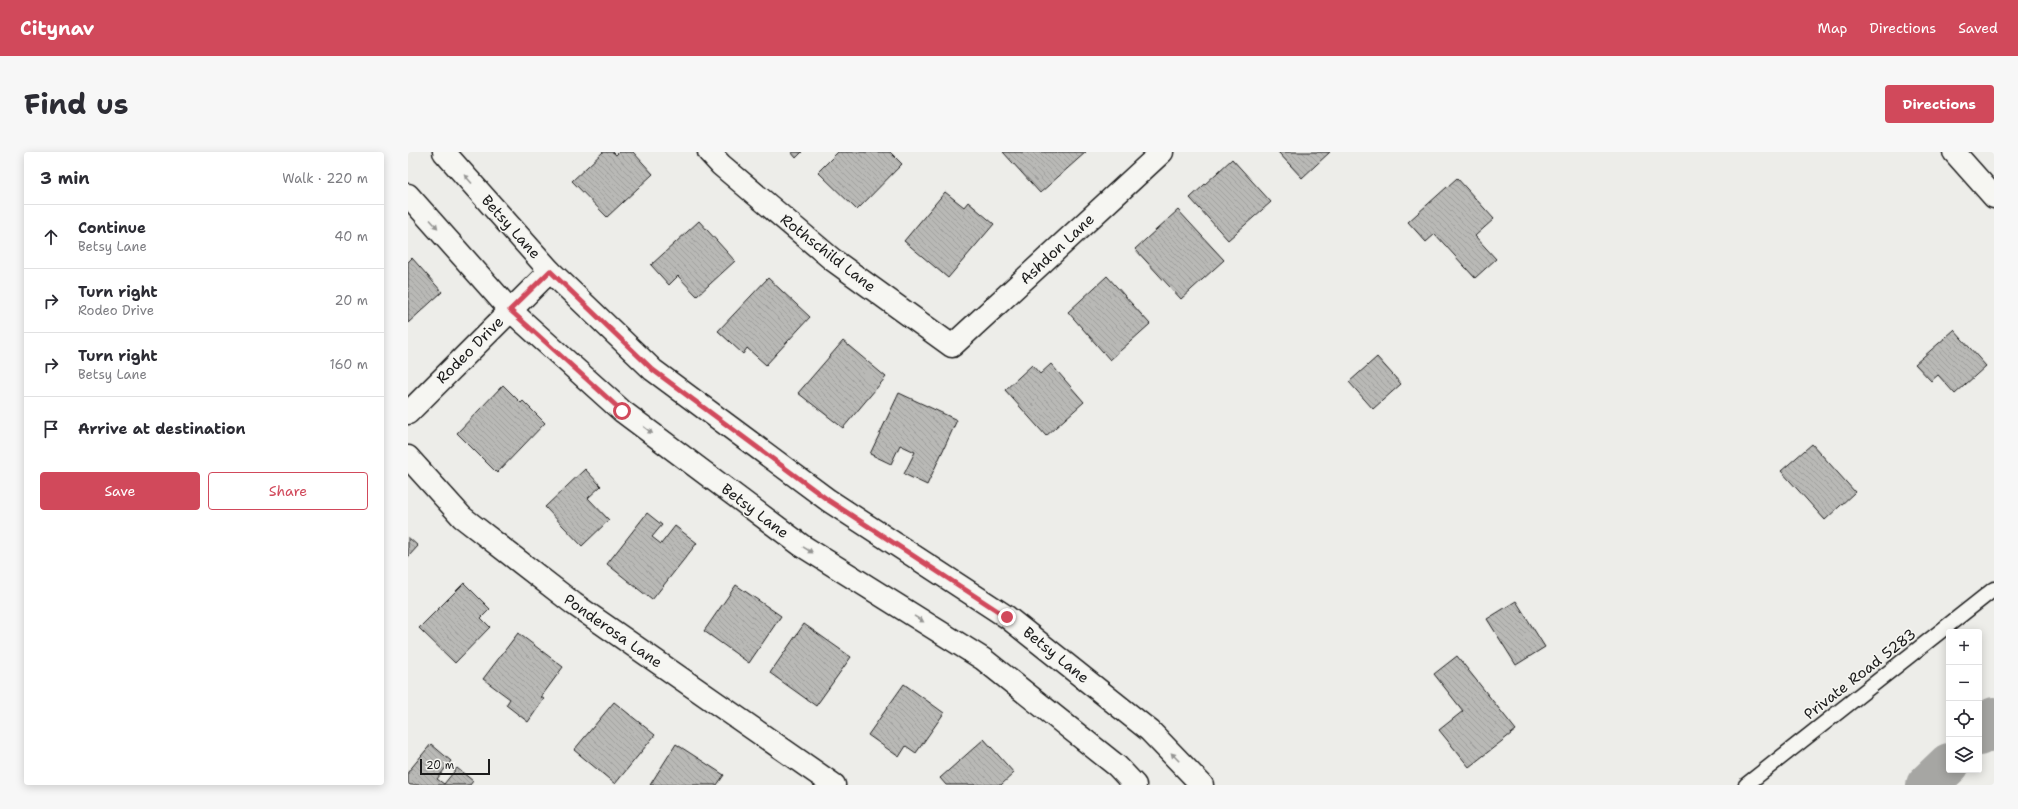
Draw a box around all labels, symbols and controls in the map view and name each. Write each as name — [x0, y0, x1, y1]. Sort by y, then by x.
text: Citynav — [20, 16, 94, 41]
text: Map — [1818, 19, 1848, 37]
text: Directions — [1870, 19, 1936, 37]
text: Saved — [1958, 19, 1998, 37]
text: Find us — [24, 85, 129, 123]
button: Directions — [1885, 85, 1994, 123]
text: 3 min — [40, 167, 90, 189]
text: Walk · 220 m — [282, 170, 368, 187]
one-way arrow — [464, 174, 473, 184]
street label: Betsy Lane — [477, 191, 545, 263]
street label: Rothschild Lane — [776, 209, 880, 297]
street label: Ashdon Lane — [1015, 209, 1099, 289]
text: Continue — [78, 218, 146, 238]
one-way arrow — [429, 220, 438, 229]
icon: ahead — [40, 226, 62, 248]
text: 40 m — [334, 228, 368, 245]
text: Betsy Lane — [78, 238, 147, 255]
text: Turn right — [78, 282, 158, 302]
icon: right — [40, 290, 62, 312]
text: 20 m — [335, 292, 368, 309]
text: Rodeo Drive — [78, 302, 154, 319]
street label: Rodeo Drive — [432, 312, 508, 388]
text: Turn right — [78, 346, 158, 366]
icon: right — [40, 354, 62, 376]
text: 160 m — [330, 356, 368, 373]
text: Betsy Lane — [78, 366, 147, 383]
route start — [613, 402, 631, 420]
icon: arrive — [40, 418, 62, 440]
text: Arrive at destination — [78, 419, 246, 439]
one-way arrow — [643, 426, 654, 435]
button: Save — [40, 472, 200, 510]
button: Share — [208, 472, 368, 510]
street label: Betsy Lane — [717, 479, 793, 543]
one-way arrow — [803, 546, 813, 554]
street label: Ponderosa Lane — [560, 590, 666, 672]
route end — [998, 608, 1016, 626]
one-way arrow — [914, 615, 924, 623]
street label: Betsy Lane — [1019, 622, 1093, 688]
street label: Private Road 5283 — [1800, 624, 1920, 724]
map controls — [1946, 629, 1982, 773]
button: + — [1946, 629, 1982, 665]
button: − — [1946, 665, 1982, 701]
button: locate — [1946, 701, 1982, 737]
button: layers — [1946, 737, 1982, 773]
one-way arrow — [1170, 752, 1180, 762]
scale bar — [420, 757, 490, 776]
text: 20 m — [426, 758, 454, 773]

